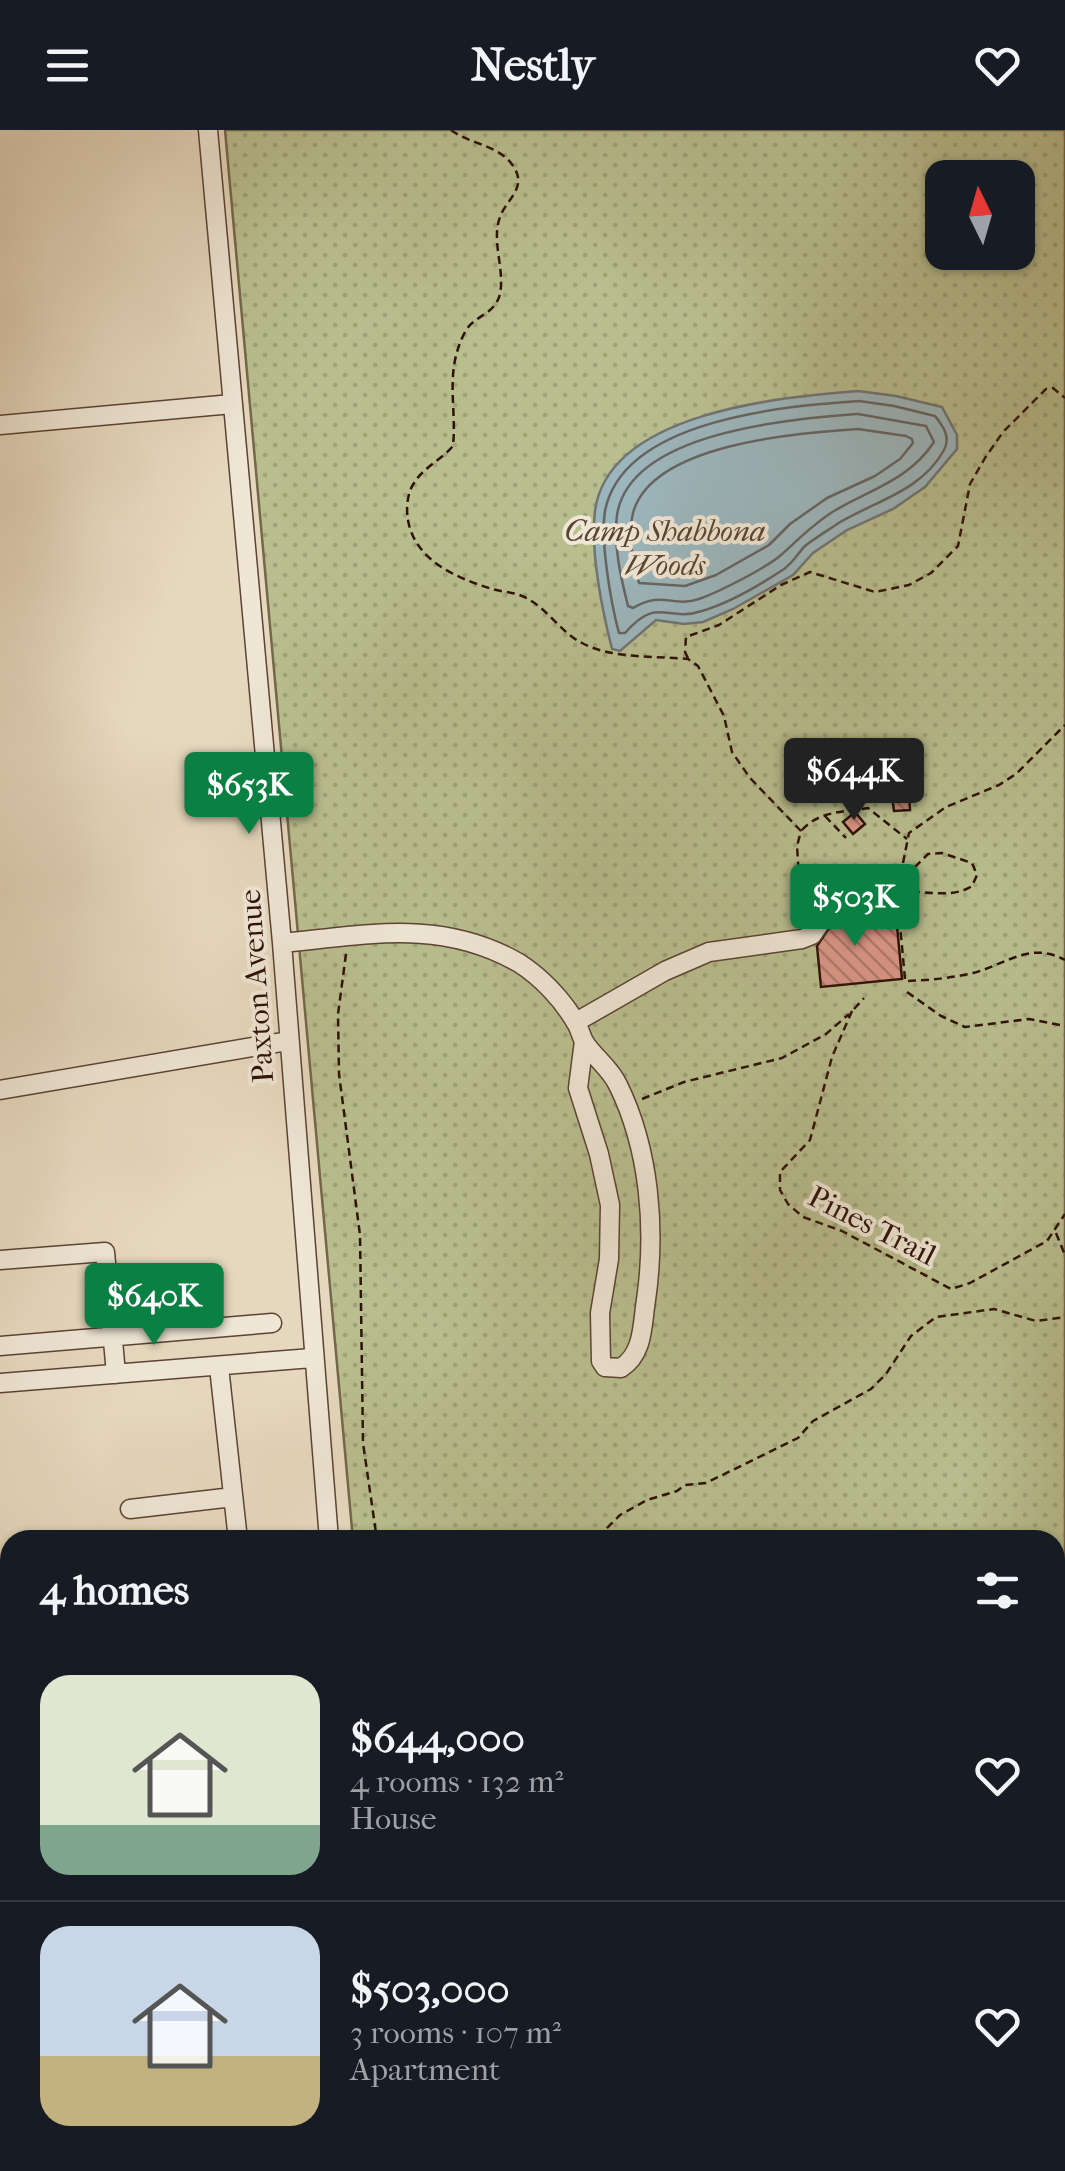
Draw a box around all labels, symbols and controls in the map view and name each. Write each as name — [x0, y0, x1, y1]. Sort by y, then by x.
icon: menu — [40, 38, 95, 93]
icon: heart — [970, 38, 1025, 93]
text: Nestly — [471, 39, 594, 92]
north arrow — [925, 160, 1035, 270]
map controls — [925, 160, 1035, 270]
park label: Camp Shabbona Woods — [564, 514, 766, 583]
pin: $644K — [784, 738, 924, 823]
pin: $653K — [179, 752, 319, 837]
text: $644K — [806, 752, 902, 789]
text: $653K — [206, 766, 292, 803]
pin: $503K — [785, 864, 925, 949]
text: $503K — [812, 878, 898, 915]
street label: Paxton Avenue — [233, 888, 281, 1084]
street label: Pines Trail — [802, 1179, 942, 1273]
pin: $640K — [84, 1263, 224, 1348]
text: $640K — [107, 1277, 201, 1314]
icon: filters — [970, 1563, 1025, 1618]
text: 4 homes — [40, 1566, 189, 1615]
text: $644,000 — [350, 1714, 525, 1763]
icon: home — [120, 1715, 240, 1835]
icon: heart — [970, 1748, 1025, 1803]
text: 4 rooms · 132 m² — [350, 1763, 564, 1800]
text: House — [350, 1800, 437, 1837]
text: $503,000 — [350, 1965, 510, 2014]
icon: home — [120, 1966, 240, 2086]
icon: heart — [970, 1999, 1025, 2054]
text: 3 rooms · 107 m² — [350, 2014, 561, 2051]
text: Apartment — [350, 2051, 500, 2088]

